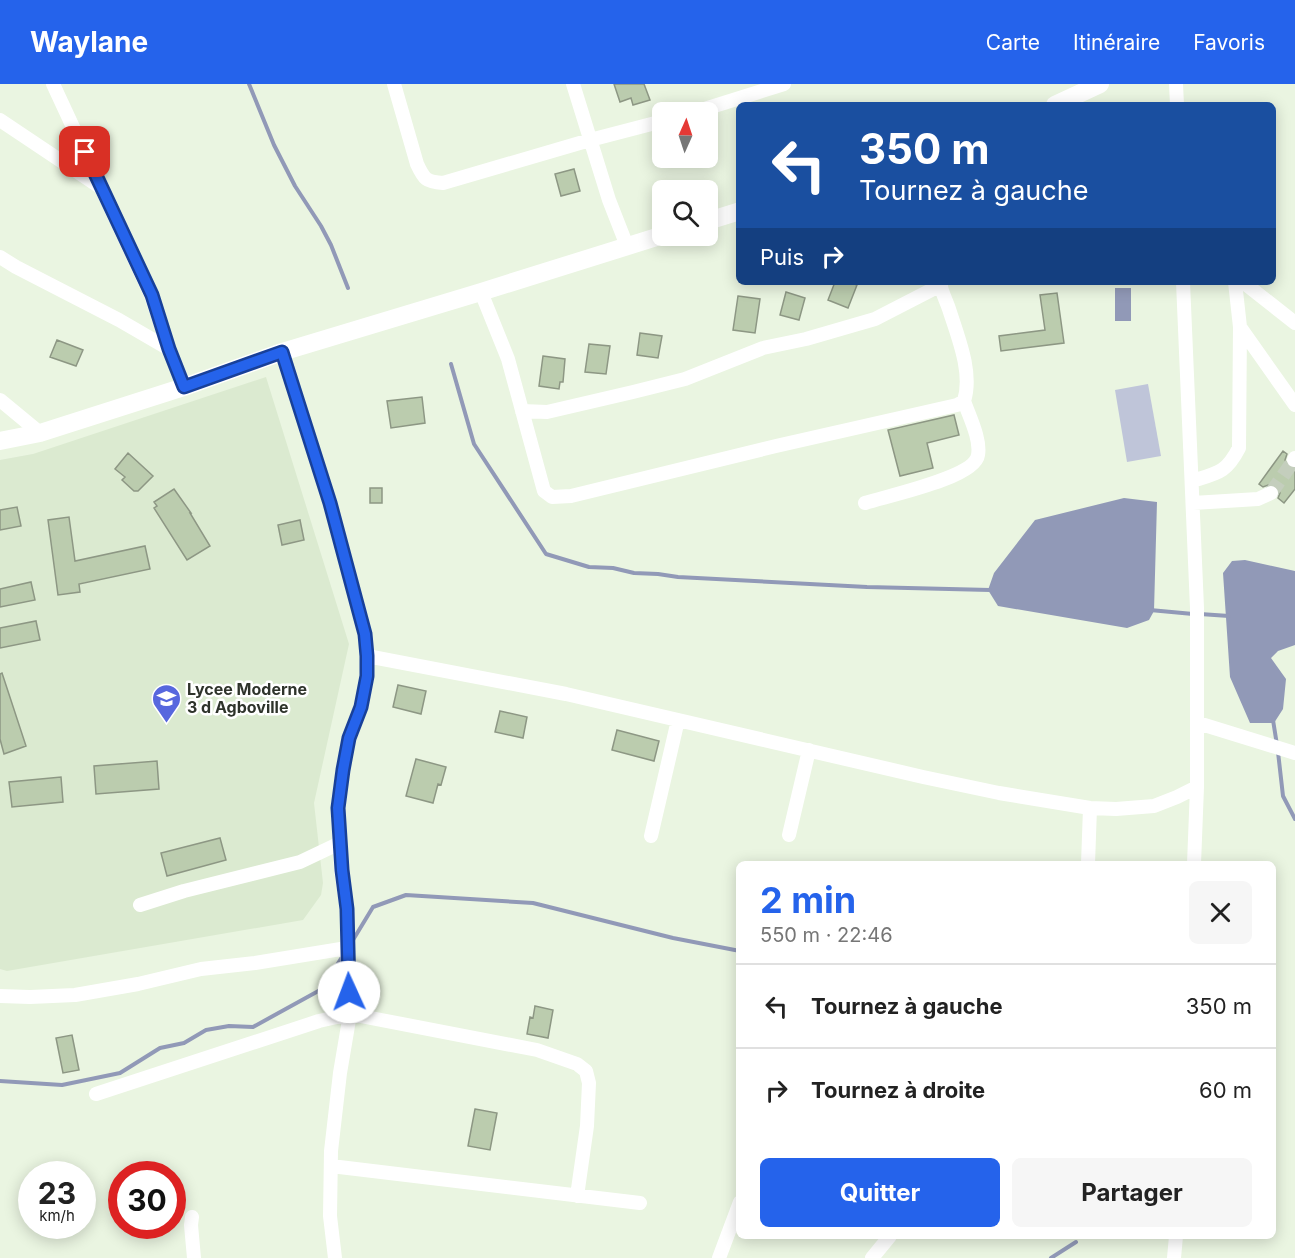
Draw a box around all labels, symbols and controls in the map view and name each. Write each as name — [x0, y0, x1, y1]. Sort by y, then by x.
text: Waylane — [30, 25, 148, 59]
text: Carte — [986, 30, 1040, 55]
text: Itinéraire — [1073, 30, 1160, 55]
text: Favoris — [1193, 30, 1265, 55]
north arrow — [652, 102, 718, 168]
map controls — [652, 102, 718, 246]
text: 350 m — [859, 123, 990, 174]
pin — [59, 126, 110, 177]
icon: left — [760, 126, 838, 204]
icon: arrive — [68, 135, 101, 168]
text: Tournez à gauche — [859, 174, 1088, 207]
button: search — [652, 180, 718, 246]
icon: right — [816, 240, 849, 273]
text: Puis — [760, 244, 804, 270]
place label: Lycee Moderne 3 d Agboville — [187, 679, 307, 717]
school or university icon: Lycee Moderne 3 d Agboville — [150, 682, 182, 724]
text: 2 min — [760, 878, 856, 922]
button: close — [1189, 881, 1252, 944]
text: 550 m · 22:46 — [760, 923, 893, 947]
position arrow — [317, 960, 381, 1024]
icon: left — [760, 990, 793, 1023]
text: Tournez à gauche — [811, 993, 1003, 1019]
text: 350 m — [1186, 993, 1252, 1019]
icon: right — [760, 1074, 793, 1107]
text: Tournez à droite — [811, 1077, 985, 1103]
text: 60 m — [1199, 1077, 1252, 1103]
button: Quitter — [760, 1158, 1000, 1227]
button: Partager — [1012, 1158, 1252, 1227]
speed limit sign: 30 — [108, 1161, 186, 1239]
text: 23 — [38, 1175, 76, 1211]
text: km/h — [39, 1206, 75, 1225]

